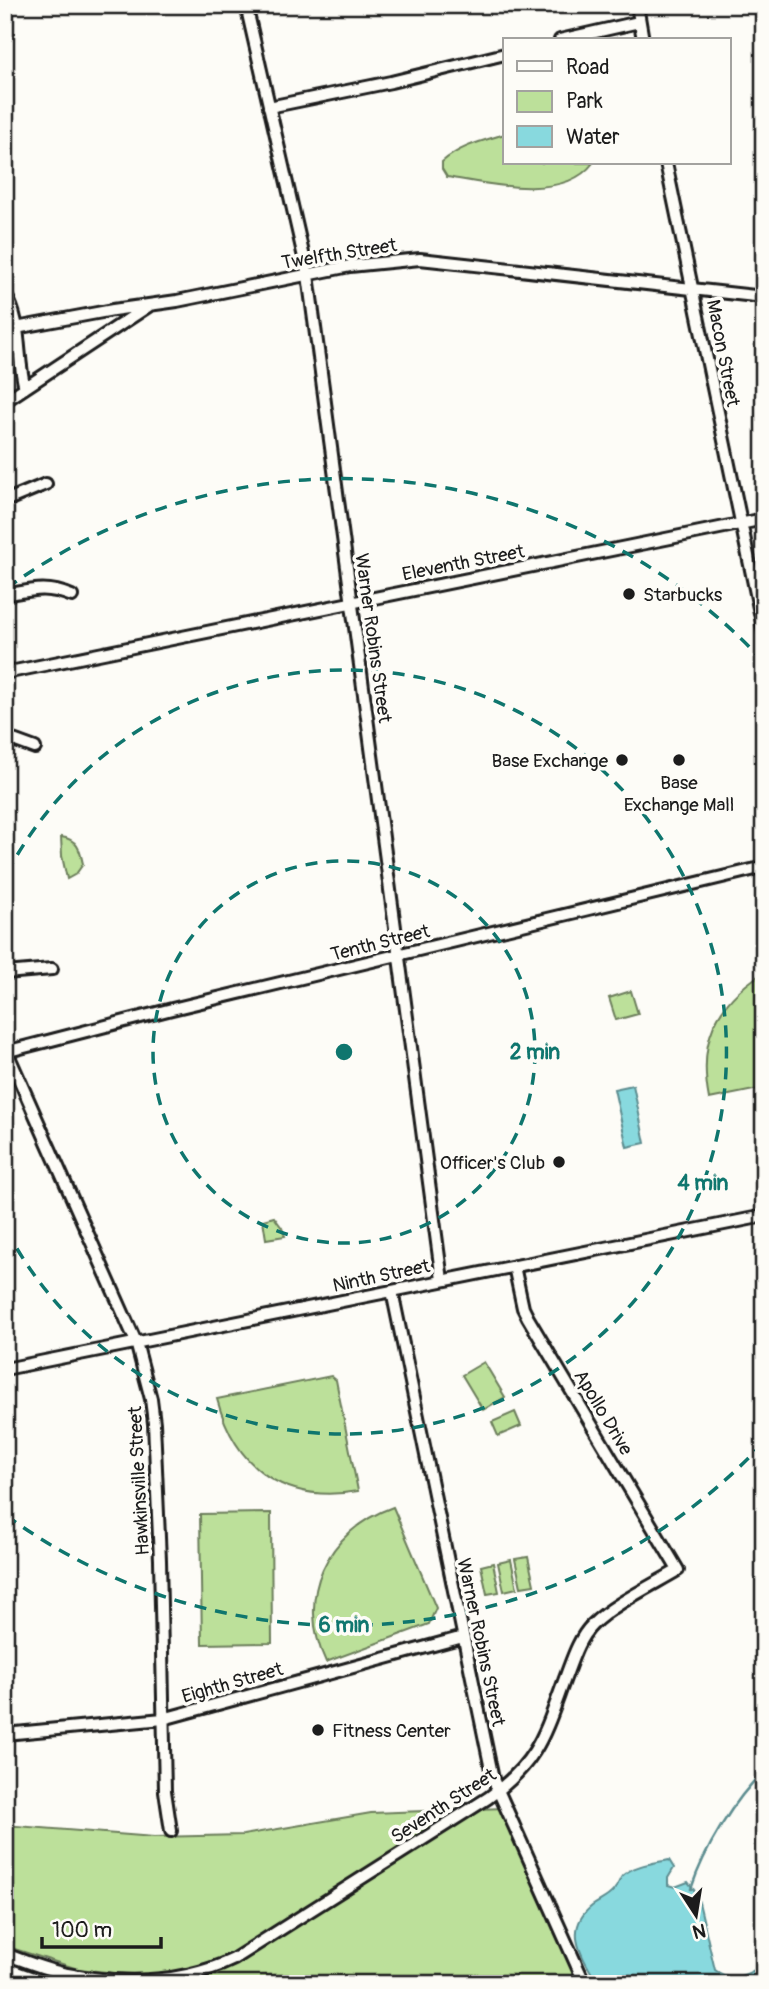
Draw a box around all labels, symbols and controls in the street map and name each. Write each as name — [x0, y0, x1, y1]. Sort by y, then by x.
legend — [503, 38, 730, 164]
text: Road — [566, 54, 610, 81]
text: Park — [566, 88, 603, 115]
text: Water — [566, 124, 620, 151]
street label: Twelfth Street — [280, 233, 399, 275]
street label: Macon Street — [701, 298, 745, 409]
street label: Eleventh Street — [400, 539, 527, 587]
street label: Warner Robins Street — [349, 552, 397, 725]
place label: Starbucks — [643, 583, 723, 607]
marker: Starbucks — [621, 586, 637, 602]
place label: Base Exchange — [491, 749, 609, 773]
marker: Base Exchange — [614, 752, 630, 768]
marker: Base Exchange Mall — [671, 752, 687, 768]
place label: Base Exchange Mall — [624, 771, 734, 817]
street label: Tenth Street — [328, 919, 433, 967]
text: 2 min — [510, 1039, 560, 1066]
centre of rings — [332, 1040, 356, 1064]
place label: Officer's Club — [440, 1151, 545, 1175]
marker: Officer's Club — [551, 1154, 567, 1170]
text: 4 min — [678, 1170, 729, 1197]
street label: Ninth Street — [330, 1254, 432, 1298]
street label: Apollo Drive — [568, 1365, 638, 1460]
street label: Hawkinsville Street — [123, 1405, 155, 1556]
street label: Warner Robins Street — [451, 1556, 511, 1729]
text: 6 min — [319, 1612, 370, 1639]
street label: Eighth Street — [179, 1657, 286, 1709]
place label: Fitness Center — [332, 1719, 451, 1743]
marker: Fitness Center — [310, 1722, 326, 1738]
street label: Seventh Street — [386, 1763, 501, 1849]
north arrow — [660, 1881, 730, 1951]
scale bar — [42, 1905, 161, 1949]
text: 100 m — [52, 1917, 112, 1944]
text: N — [690, 1918, 708, 1944]

